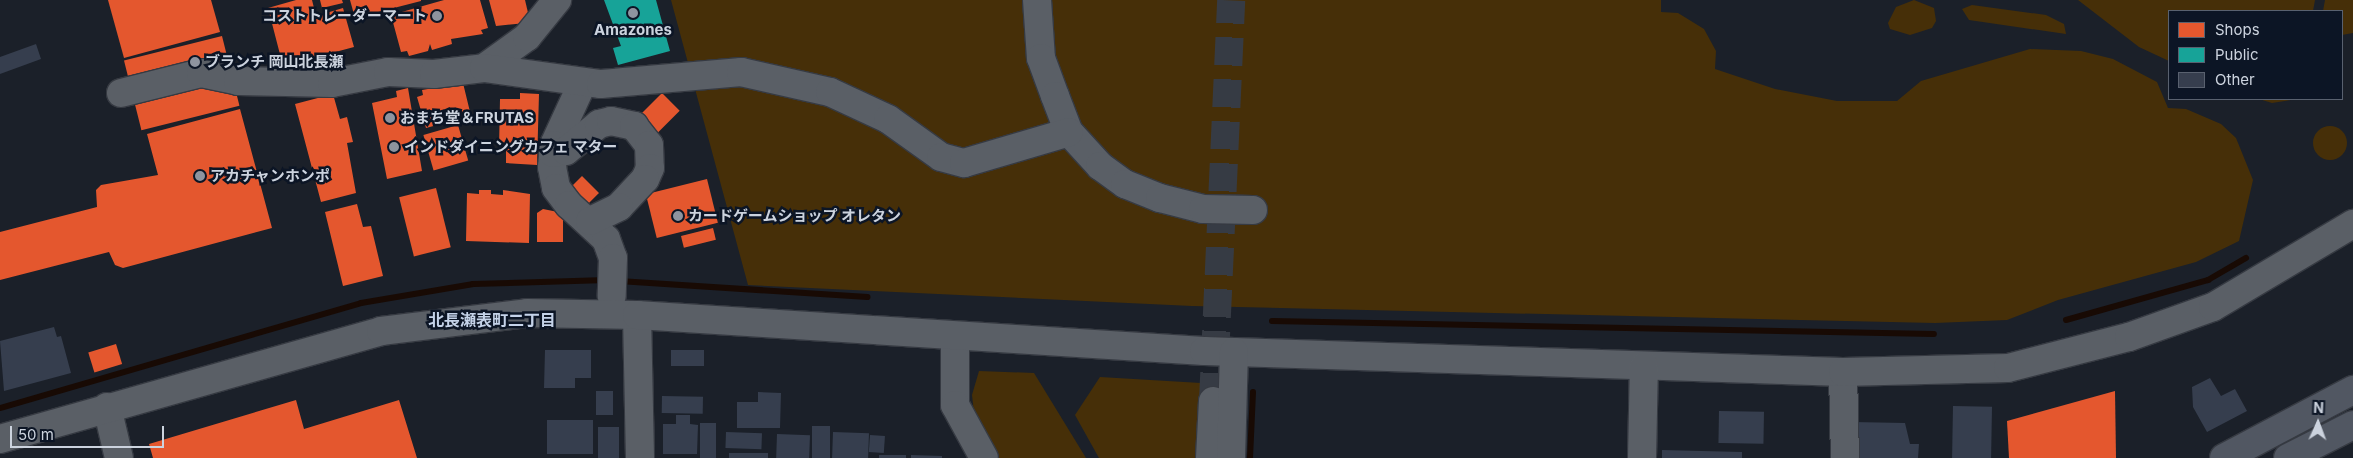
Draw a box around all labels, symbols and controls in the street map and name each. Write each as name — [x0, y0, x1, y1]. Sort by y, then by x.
place label: コストトレーダーマート — [262, 7, 427, 25]
marker: Amazones — [627, 7, 639, 19]
marker: コストトレーダーマート — [431, 10, 443, 22]
legend — [2168, 10, 2343, 100]
text: Shops — [2215, 20, 2260, 39]
place label: Amazones — [594, 21, 672, 39]
text: Public — [2215, 45, 2258, 64]
place label: ブランチ 岡山北長瀬 — [205, 53, 344, 71]
marker: ブランチ 岡山北長瀬 — [189, 56, 201, 68]
text: Other — [2215, 70, 2255, 89]
place label: おまち堂＆FRUTAS — [400, 109, 534, 127]
marker: おまち堂＆FRUTAS — [384, 112, 396, 124]
place label: インドダイニングカフェ マター — [404, 138, 618, 156]
marker: インドダイニングカフェ マター — [388, 141, 400, 153]
place label: アカチャンホンポ — [210, 167, 330, 185]
marker: アカチャンホンポ — [194, 170, 206, 182]
place label: カードゲームショップ オレタン — [688, 207, 902, 225]
marker: カードゲームショップ オレタン — [672, 210, 684, 222]
district label: 北長瀬表町二丁目 — [428, 310, 556, 330]
north arrow — [2293, 398, 2343, 448]
text: N — [2313, 399, 2324, 416]
scale bar — [12, 416, 166, 448]
text: 50 m — [18, 425, 54, 444]

